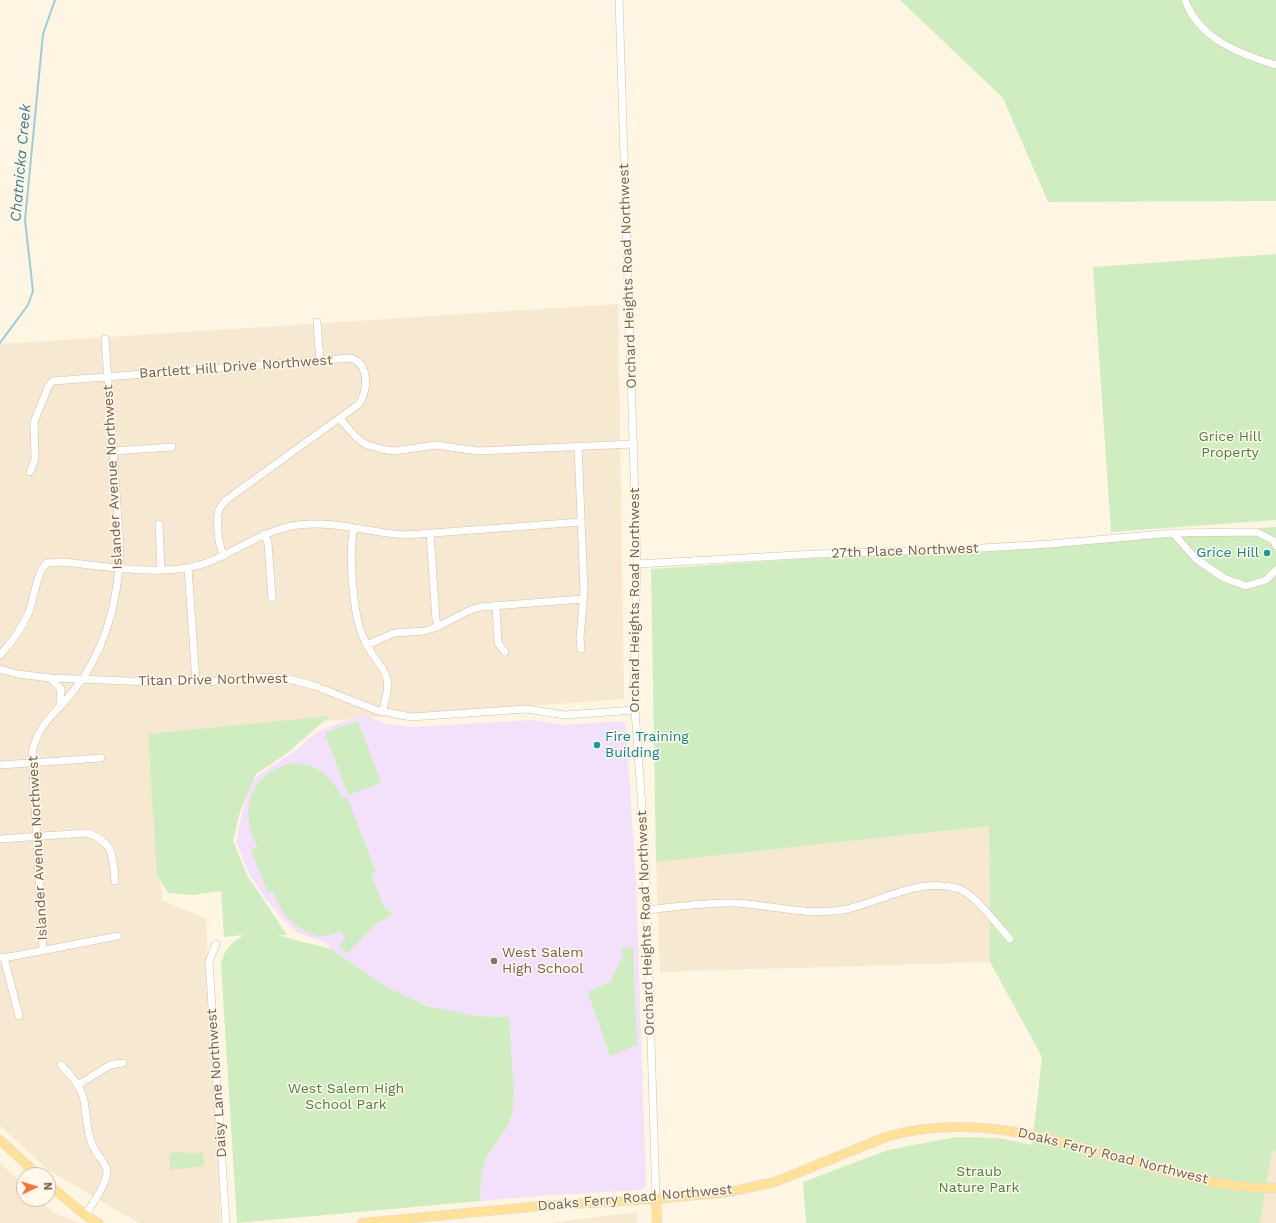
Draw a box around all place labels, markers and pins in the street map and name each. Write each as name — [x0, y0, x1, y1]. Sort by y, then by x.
place label: Grice Hill — [1196, 545, 1259, 561]
marker: Grice Hill — [1262, 548, 1272, 558]
place label: Fire Training Building — [605, 729, 689, 762]
marker: Fire Training Building — [592, 740, 602, 750]
place label: West Salem High School — [502, 945, 584, 978]
marker: West Salem High School — [489, 956, 499, 966]

